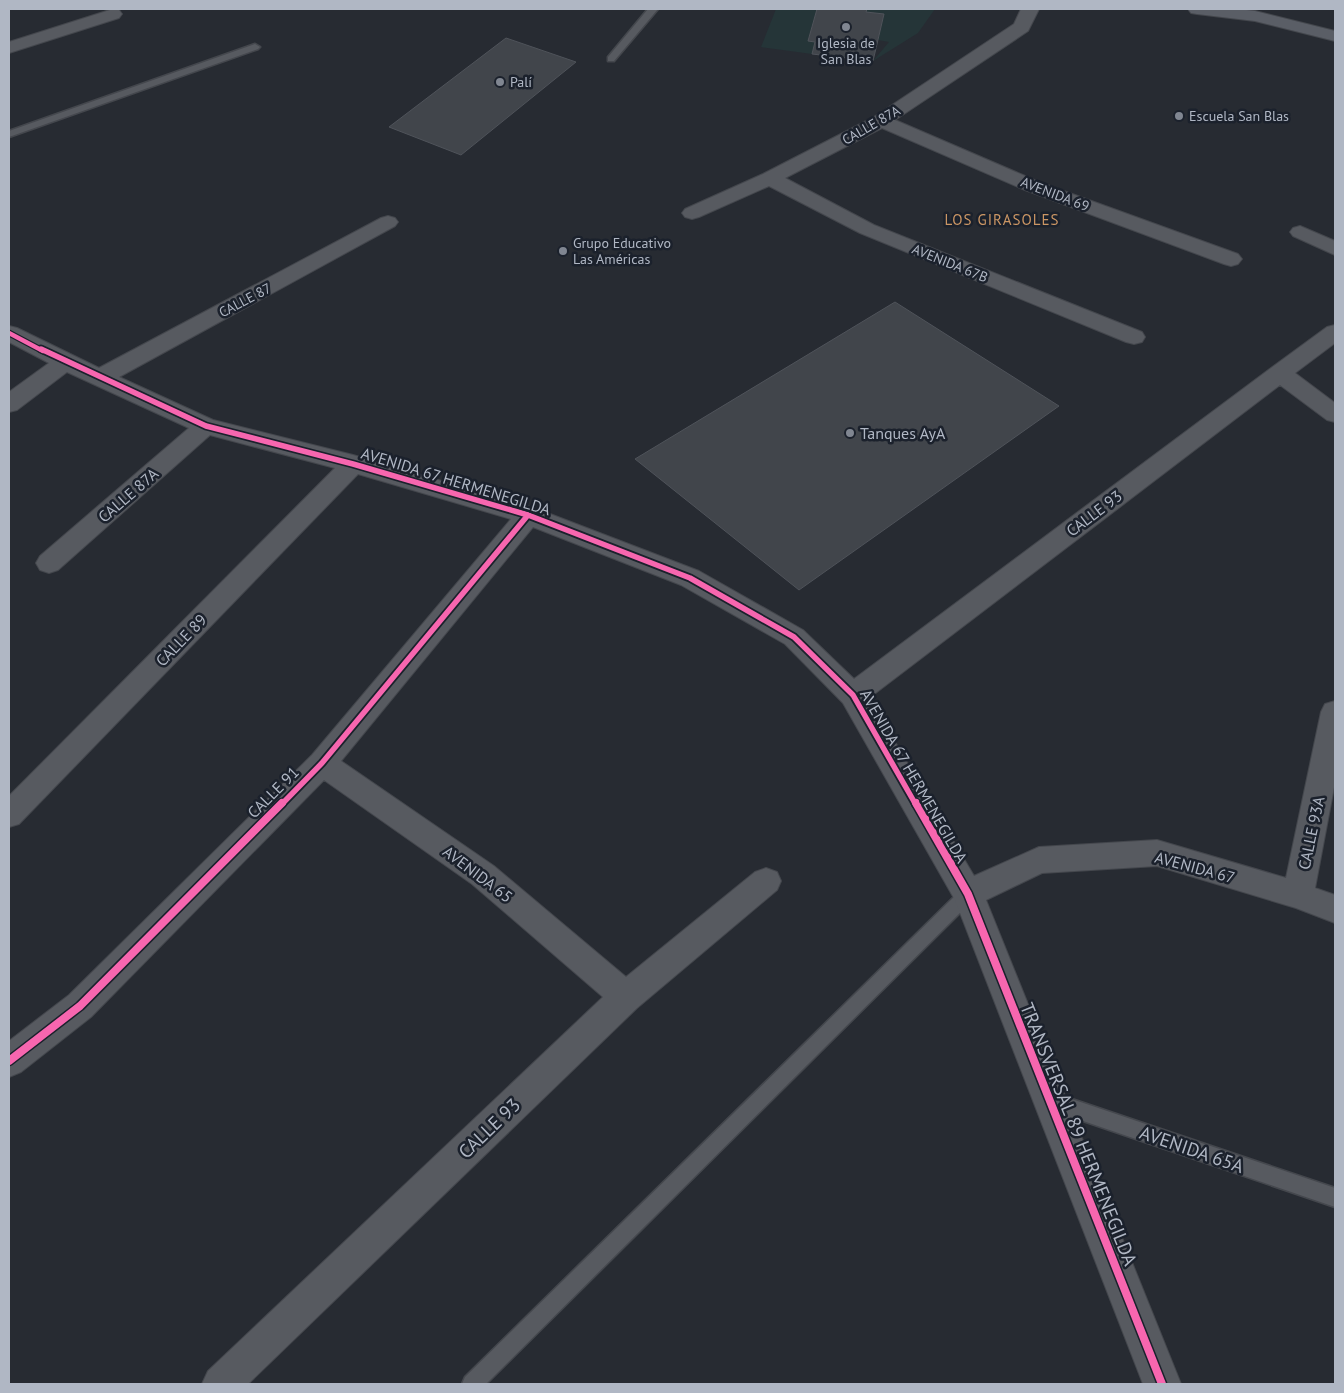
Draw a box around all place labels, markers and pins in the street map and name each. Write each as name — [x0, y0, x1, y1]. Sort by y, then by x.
marker: Iglesia de San Blas — [840, 21, 852, 33]
place label: Iglesia de San Blas — [817, 34, 875, 68]
place label: Palí — [510, 73, 532, 91]
marker: Palí — [494, 76, 506, 88]
place label: Escuela San Blas — [1189, 107, 1289, 125]
marker: Escuela San Blas — [1173, 110, 1185, 122]
place label: Grupo Educativo Las Américas — [573, 234, 671, 268]
marker: Grupo Educativo Las Américas — [557, 245, 569, 257]
place label: Tanques AyA — [860, 423, 946, 443]
marker: Tanques AyA — [844, 427, 856, 439]

